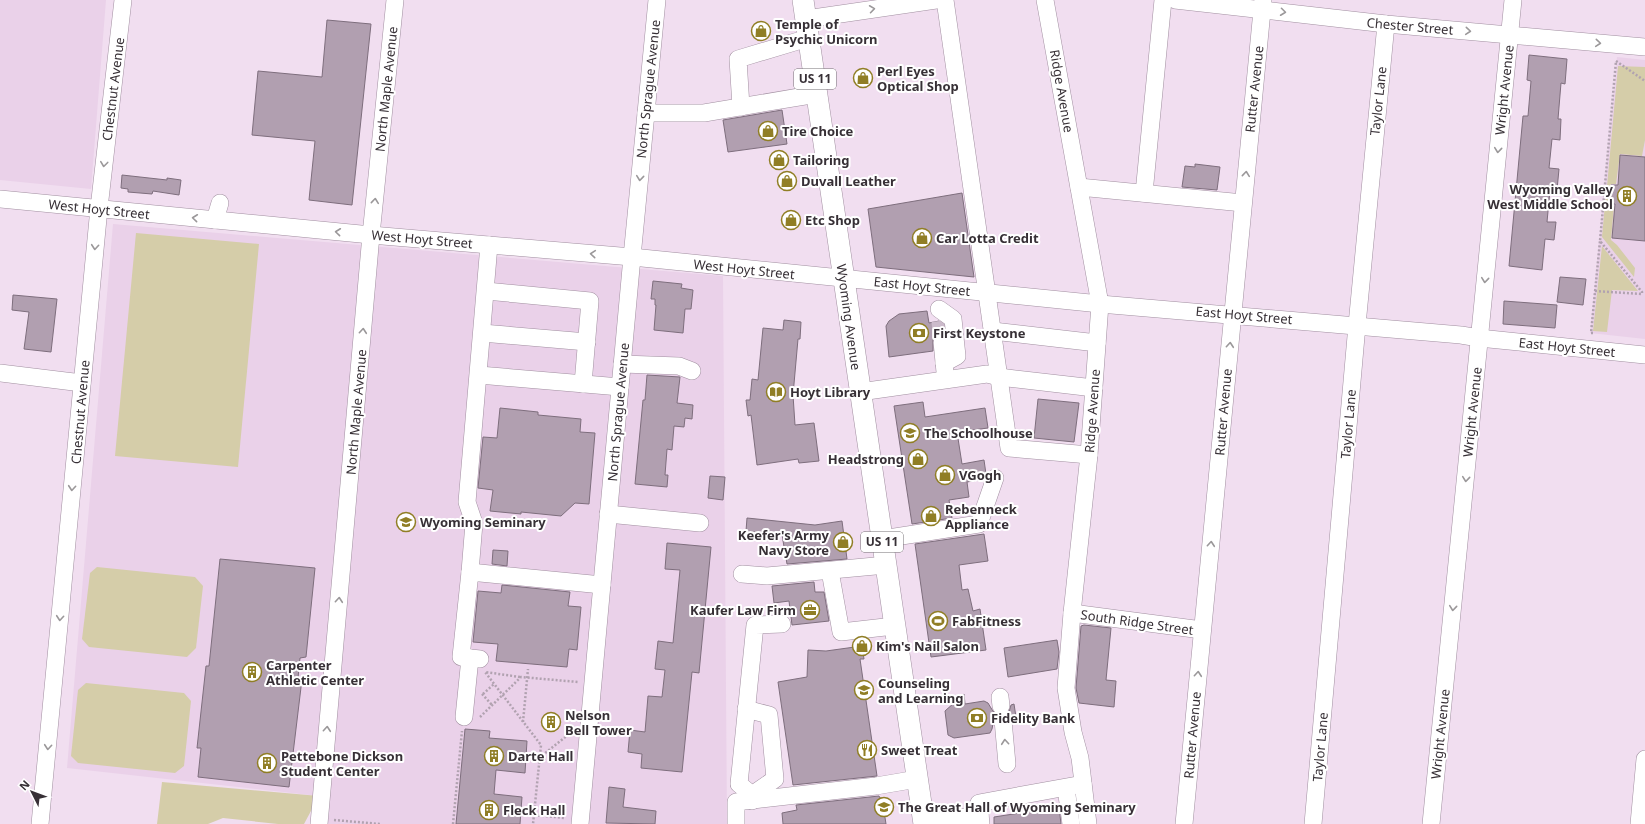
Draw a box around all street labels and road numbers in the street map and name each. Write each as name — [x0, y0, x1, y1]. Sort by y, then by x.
street label: Chester Street — [1366, 13, 1454, 39]
street label: North Sprague Avenue — [632, 19, 664, 159]
street label: North Maple Avenue — [370, 25, 402, 153]
street label: Chestnut Avenue — [98, 36, 128, 142]
street label: Wright Avenue — [1490, 44, 1518, 136]
street label: Rutter Avenue — [1240, 45, 1268, 133]
street label: Ridge Avenue — [1046, 48, 1078, 134]
street label: Taylor Lane — [1365, 65, 1391, 137]
road number: US 11 — [794, 69, 836, 89]
street label: West Hoyt Street — [47, 195, 151, 223]
street label: West Hoyt Street — [371, 226, 474, 252]
street label: West Hoyt Street — [692, 255, 796, 283]
street label: Wyoming Avenue — [833, 263, 865, 371]
street label: East Hoyt Street — [873, 272, 972, 300]
street label: East Hoyt Street — [1195, 302, 1293, 328]
street label: East Hoyt Street — [1518, 333, 1617, 361]
street label: North Sprague Avenue — [603, 342, 633, 482]
street label: North Maple Avenue — [342, 348, 370, 476]
street label: Chestnut Avenue — [66, 359, 94, 465]
street label: Wright Avenue — [1458, 366, 1486, 458]
street label: Rutter Avenue — [1210, 368, 1236, 456]
street label: Ridge Avenue — [1080, 369, 1104, 453]
street label: Taylor Lane — [1336, 389, 1360, 459]
road number: US 11 — [861, 532, 903, 552]
street label: South Ridge Street — [1080, 605, 1195, 639]
street label: Wright Avenue — [1426, 688, 1454, 780]
street label: Rutter Avenue — [1179, 691, 1205, 779]
street label: Taylor Lane — [1308, 712, 1332, 782]

